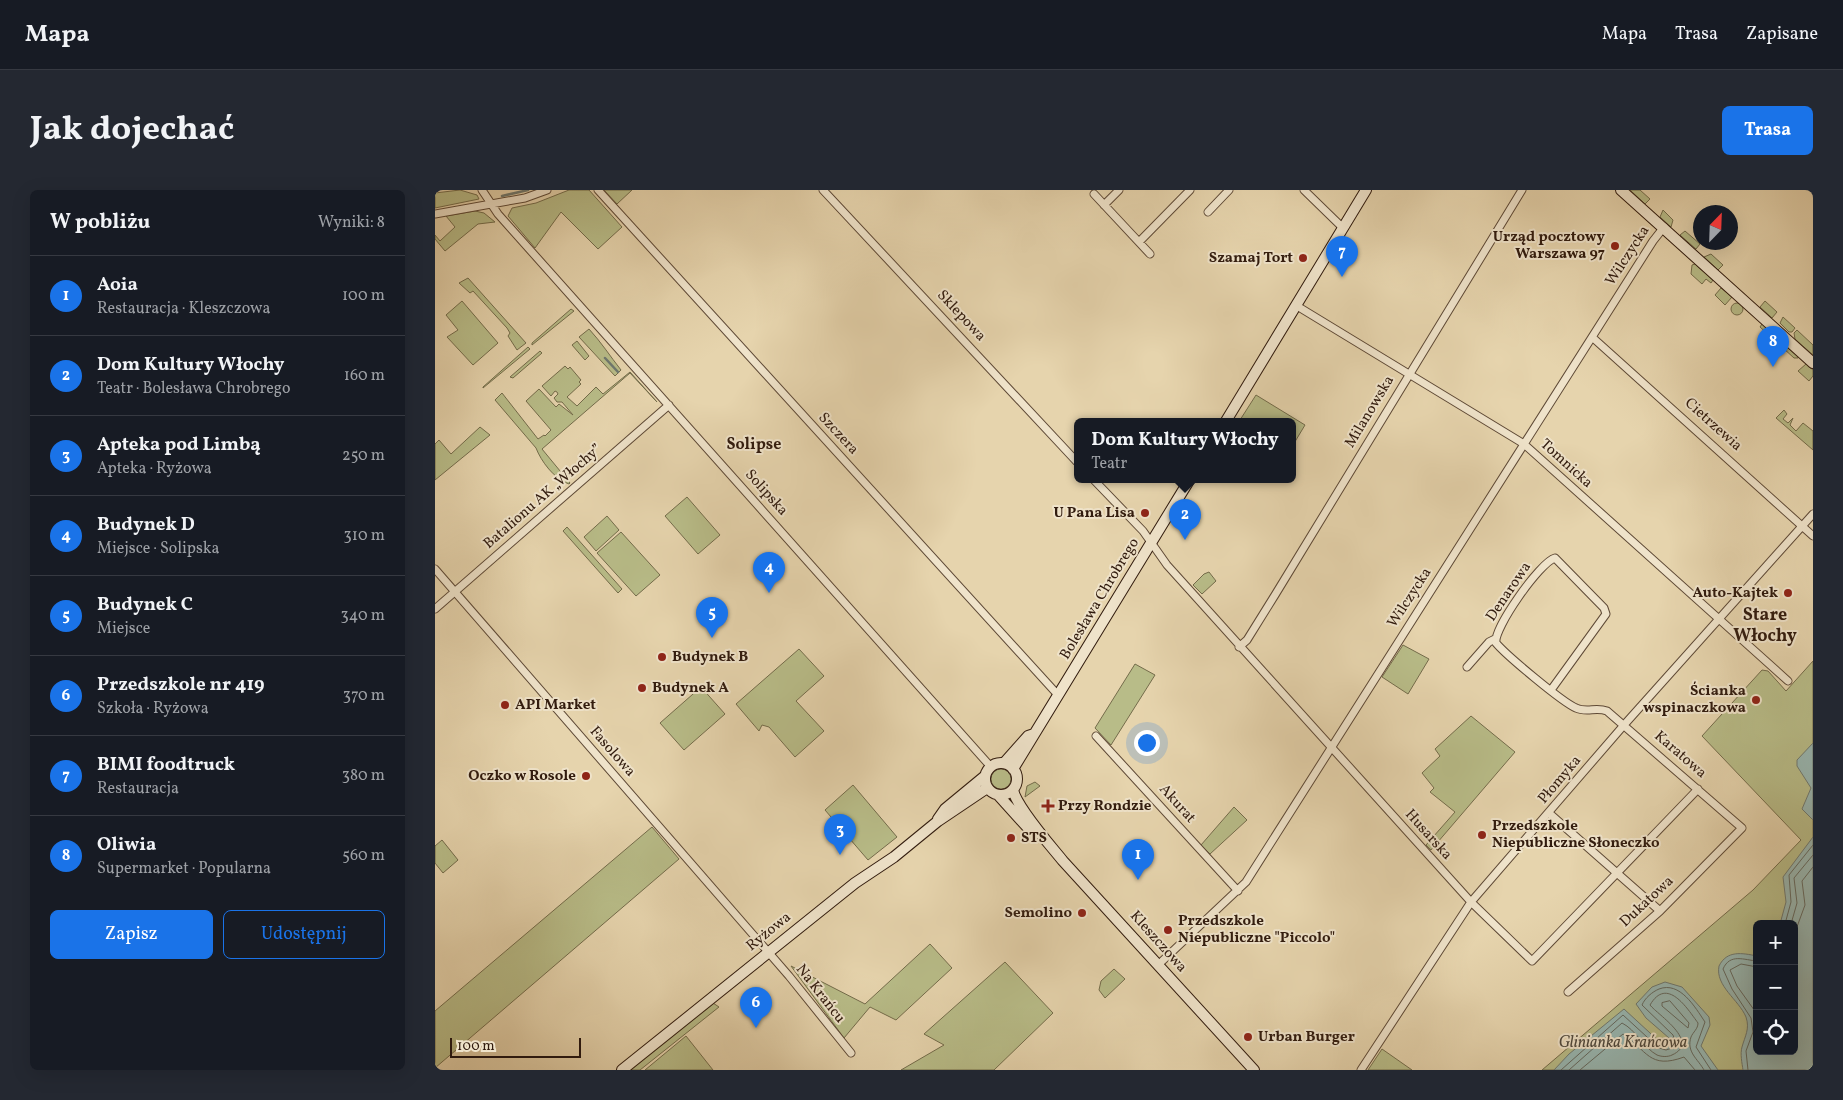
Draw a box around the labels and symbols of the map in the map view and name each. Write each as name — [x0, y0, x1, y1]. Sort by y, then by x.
north arrow — [1693, 205, 1738, 250]
street label: Wilczycka — [1601, 222, 1655, 290]
place label: Urząd pocztowy Warszawa 97 — [1493, 227, 1606, 265]
pin: 7 — [1326, 236, 1358, 277]
marker: Urząd pocztowy Warszawa 97 — [1609, 240, 1621, 252]
place label: Szamaj Tort — [1209, 248, 1293, 269]
marker: Szamaj Tort — [1297, 252, 1309, 264]
street label: Sklepowa — [932, 286, 990, 346]
pin: 8 — [1757, 326, 1789, 367]
street label: Milanowska — [1340, 372, 1400, 452]
street label: Cietrzewia — [1680, 393, 1746, 457]
street label: Szczera — [813, 408, 863, 460]
district label: Solipse — [727, 434, 781, 456]
street label: Tomnicka — [1535, 435, 1597, 493]
street label: Batalionu AK „Włochy” — [479, 440, 607, 554]
street label: Solipska — [740, 465, 792, 521]
pin: 2 — [1169, 499, 1201, 540]
place label: U Pana Lisa — [1053, 503, 1135, 524]
marker: U Pana Lisa — [1139, 507, 1151, 519]
street label: Bolesława Chrobrego — [1055, 534, 1145, 664]
pin: 4 — [753, 552, 785, 593]
street label: Denarowa — [1481, 558, 1537, 626]
street label: Wilczycka — [1383, 564, 1437, 632]
place label: Auto-Kajtek — [1693, 583, 1778, 604]
marker: Auto-Kajtek — [1782, 587, 1794, 599]
pin: 5 — [696, 597, 728, 638]
district label: Stare Włochy — [1733, 603, 1797, 649]
place label: Budynek B — [672, 647, 748, 668]
marker: Budynek B — [656, 651, 668, 663]
place label: Budynek A — [652, 678, 729, 699]
place label: Ścianka wspinaczkowa — [1643, 681, 1746, 719]
marker: Budynek A — [636, 682, 648, 694]
marker: Ścianka wspinaczkowa — [1750, 694, 1762, 706]
place label: API Market — [515, 695, 596, 716]
marker: API Market — [499, 699, 511, 711]
street label: Fasolowa — [584, 722, 640, 782]
street label: Karatowa — [1649, 726, 1711, 784]
your location — [1134, 730, 1160, 756]
street label: Płomyka — [1533, 751, 1587, 809]
place label: Oczko w Rosole — [468, 766, 576, 787]
marker: Oczko w Rosole — [580, 770, 592, 782]
street label: Akurat — [1154, 780, 1200, 828]
place label: Przy Rondzie — [1058, 796, 1152, 817]
marker: Przy Rondzie — [1042, 800, 1054, 812]
street label: Husarska — [1399, 805, 1457, 865]
pin: 3 — [824, 814, 856, 855]
place label: Przedszkole Niepubliczne Słoneczko — [1492, 816, 1660, 854]
place label: STS — [1021, 828, 1047, 849]
marker: Przedszkole Niepubliczne Słoneczko — [1476, 829, 1488, 841]
marker: STS — [1005, 832, 1017, 844]
pin: 1 — [1122, 839, 1154, 880]
street label: Dukatowa — [1615, 872, 1679, 932]
place label: Semolino — [1005, 903, 1072, 924]
street label: Kleszczowa — [1124, 906, 1192, 978]
street label: Ryżowa — [742, 907, 796, 957]
marker: Semolino — [1076, 907, 1088, 919]
place label: Przedszkole Niepubliczne "Piccolo" — [1178, 911, 1335, 949]
marker: Przedszkole Niepubliczne "Piccolo" — [1162, 924, 1174, 936]
street label: Na Krańcu — [790, 960, 850, 1028]
pin: 6 — [740, 987, 772, 1028]
place label: Urban Burger — [1258, 1027, 1355, 1048]
marker: Urban Burger — [1242, 1031, 1254, 1043]
water label: Glinianka Krańcowa — [1559, 1032, 1688, 1054]
scale bar — [450, 1035, 581, 1058]

